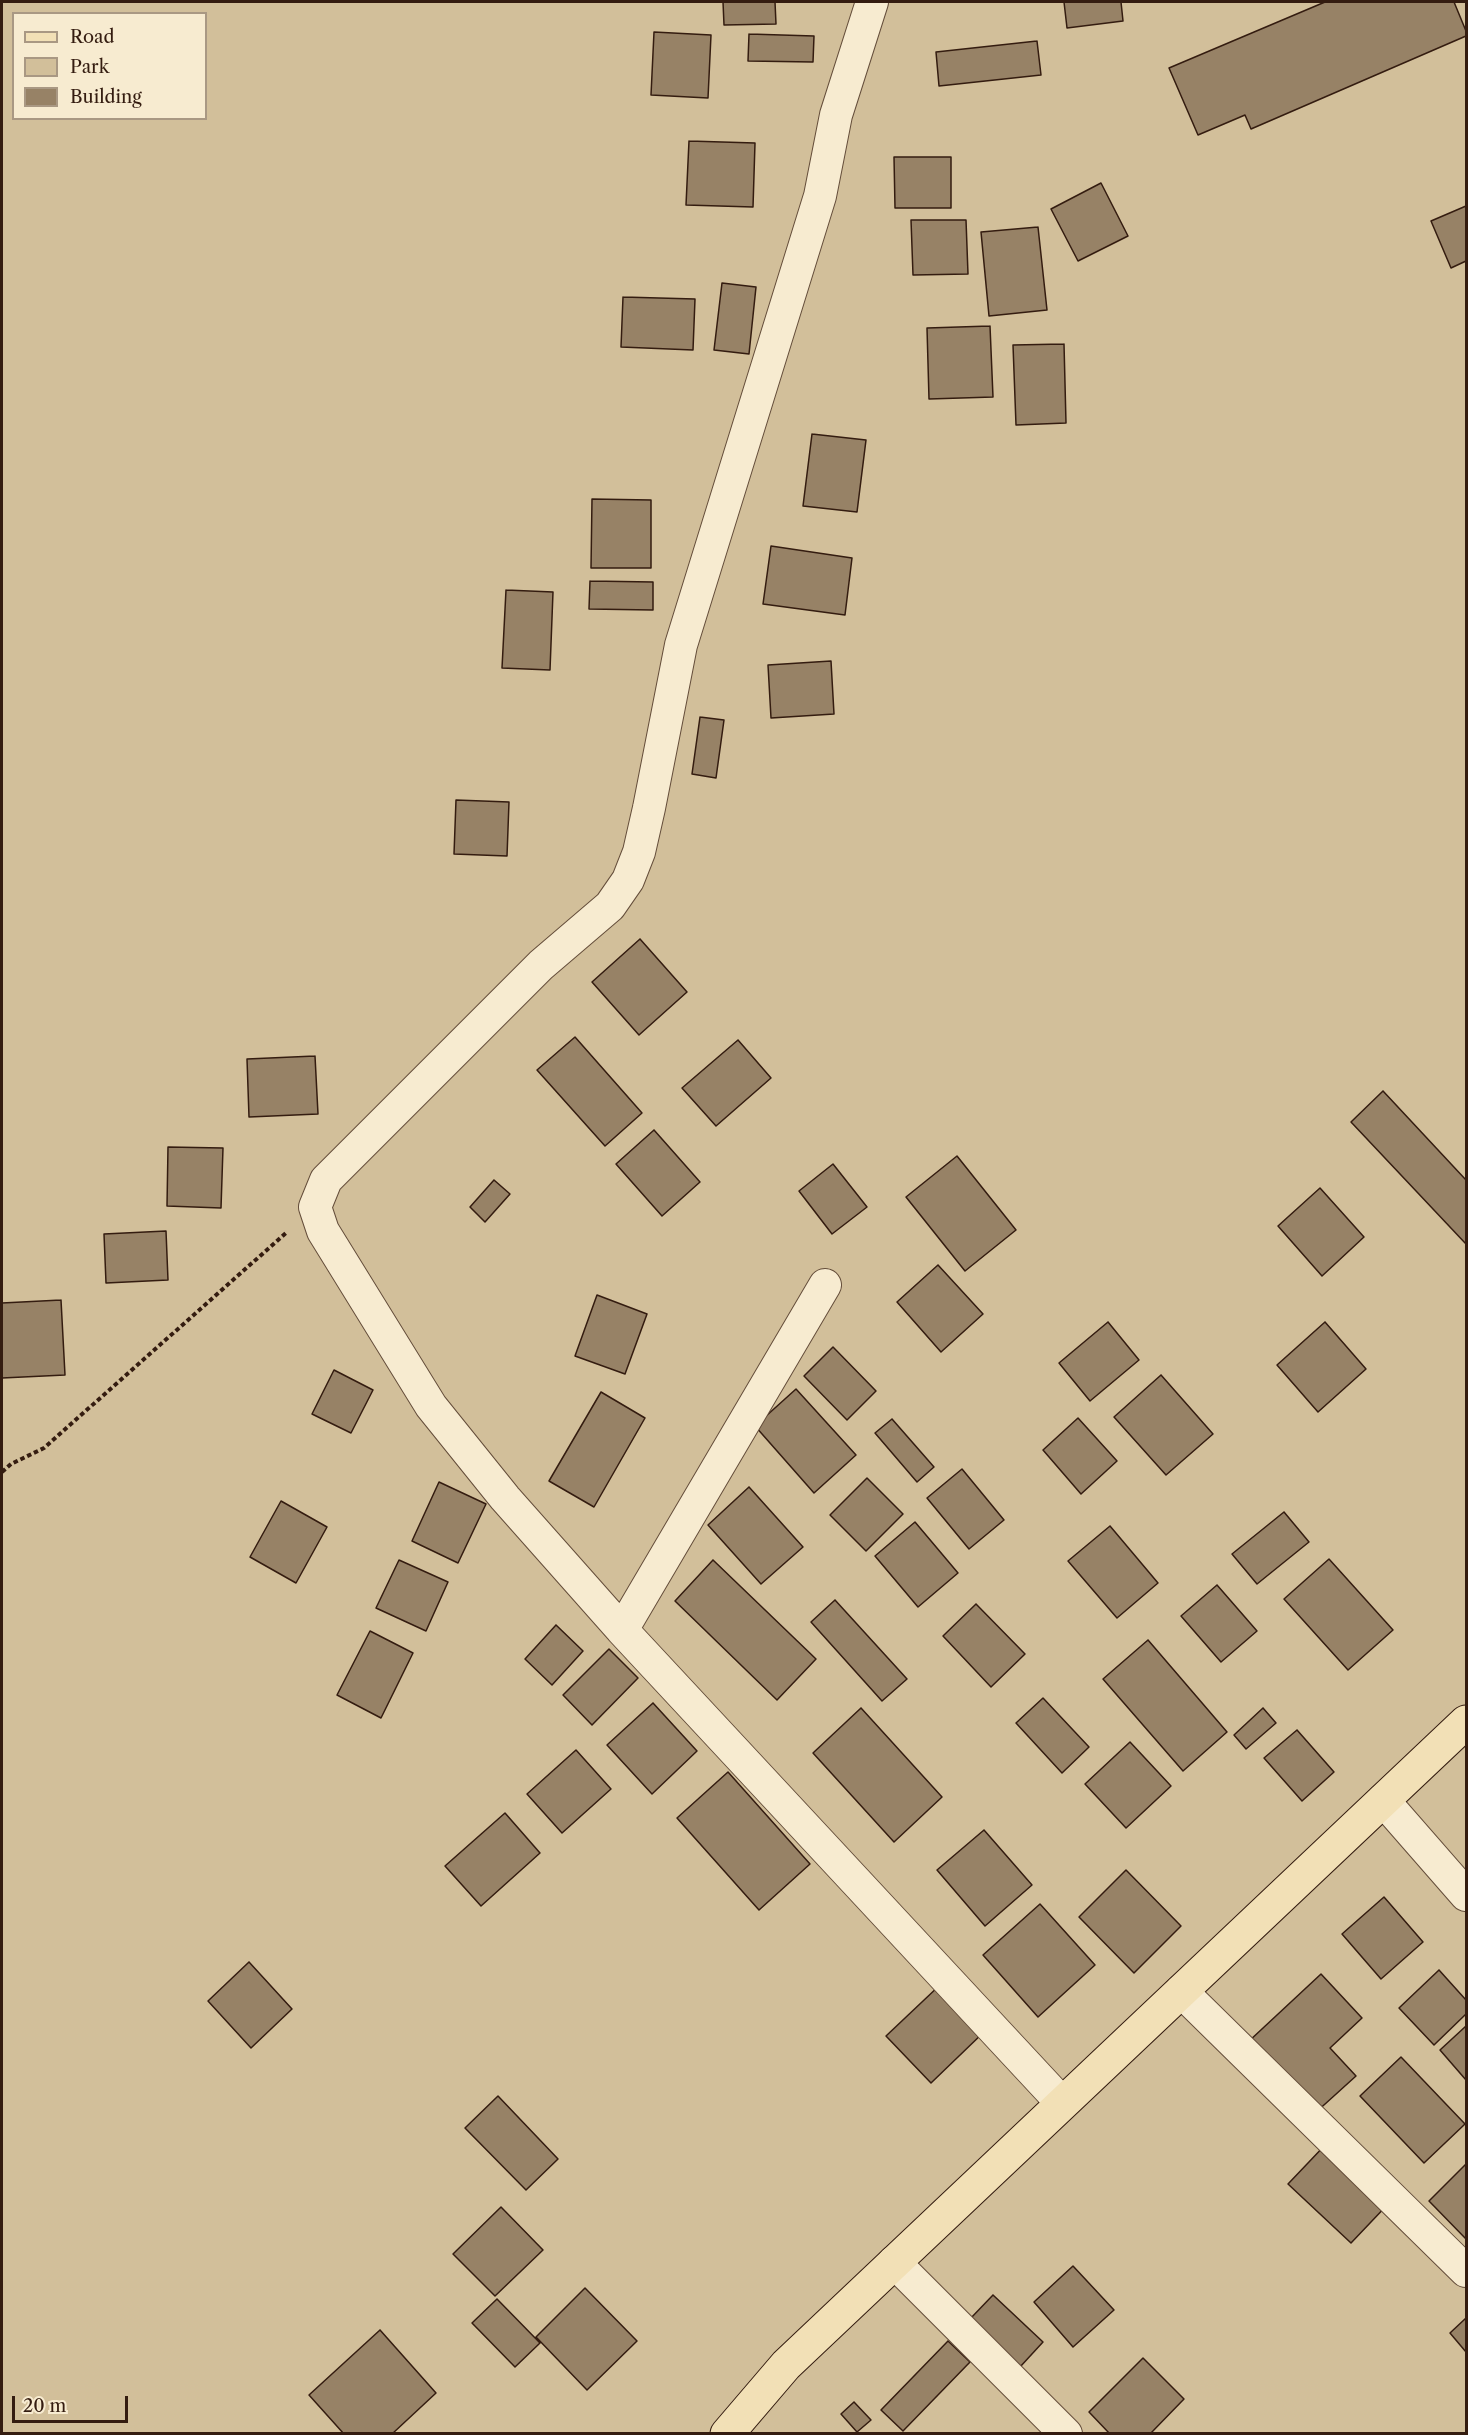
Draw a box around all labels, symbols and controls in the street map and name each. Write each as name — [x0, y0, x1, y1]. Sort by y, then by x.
legend — [12, 12, 207, 120]
text: Road — [70, 26, 115, 48]
text: Park — [70, 56, 109, 78]
text: Building — [70, 86, 142, 108]
scale bar — [15, 2384, 130, 2422]
text: 20 m — [23, 2395, 66, 2417]

